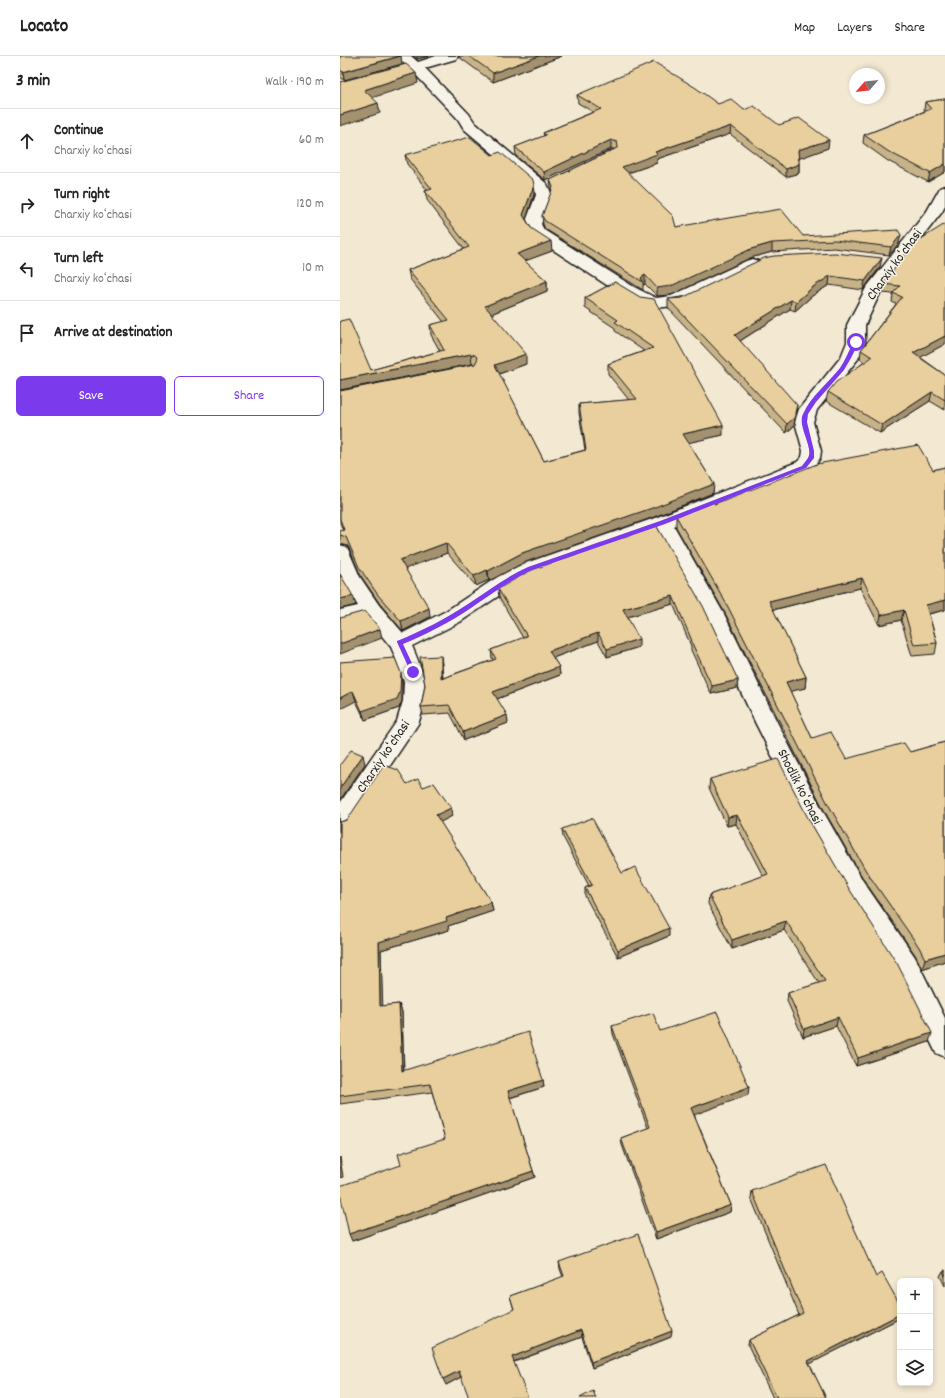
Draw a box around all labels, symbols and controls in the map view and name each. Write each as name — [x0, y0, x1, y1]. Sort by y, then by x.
text: Locato — [20, 14, 68, 41]
text: Map — [794, 18, 815, 38]
text: Layers — [837, 18, 872, 38]
text: Share — [894, 18, 925, 38]
north arrow — [849, 68, 885, 104]
text: 3 min — [16, 70, 50, 94]
text: Walk · 190 m — [265, 73, 324, 92]
text: Continue — [54, 120, 103, 142]
icon: ahead — [16, 130, 38, 152]
text: 60 m — [299, 131, 324, 150]
text: Charxiy koʻchasi — [54, 142, 132, 161]
text: Turn right — [54, 184, 110, 206]
icon: right — [16, 194, 38, 216]
text: 120 m — [296, 195, 324, 214]
text: Charxiy koʻchasi — [54, 206, 132, 225]
street label: Charxiy koʻchasi — [862, 225, 928, 305]
text: Turn left — [54, 248, 103, 270]
icon: left — [16, 258, 38, 280]
text: 10 m — [302, 259, 324, 278]
text: Charxiy koʻchasi — [54, 270, 132, 289]
icon: arrive — [16, 322, 38, 344]
text: Arrive at destination — [54, 322, 172, 344]
route start — [847, 333, 865, 351]
button: Save — [16, 376, 166, 416]
button: Share — [174, 376, 324, 416]
route end — [404, 663, 422, 681]
street label: Charxiy koʻchasi — [352, 716, 416, 797]
street label: Shodlik koʻchasi — [771, 746, 827, 829]
map controls — [897, 1278, 933, 1386]
button: + — [897, 1278, 933, 1314]
button: − — [897, 1314, 933, 1350]
button: layers — [897, 1350, 933, 1386]

